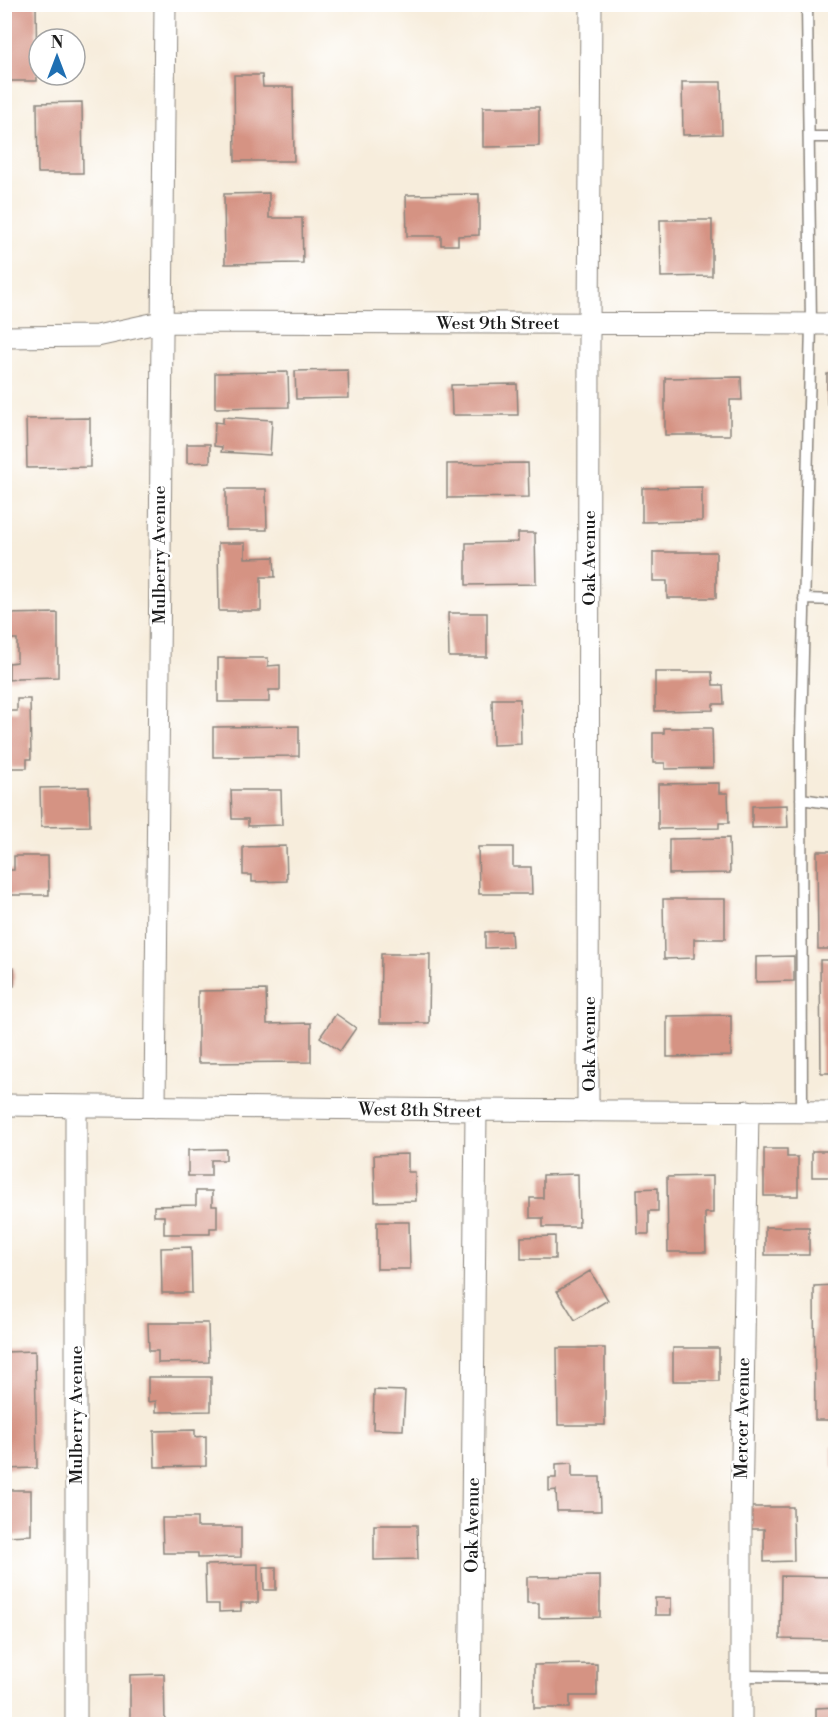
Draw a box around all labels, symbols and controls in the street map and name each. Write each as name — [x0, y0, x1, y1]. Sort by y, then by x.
north arrow — [27, 27, 87, 87]
text: N — [51, 33, 64, 53]
street label: West 9th Street — [435, 312, 560, 335]
street label: Mulberry Avenue — [148, 485, 171, 625]
street label: Oak Avenue — [578, 510, 601, 606]
street label: Oak Avenue — [578, 996, 601, 1092]
street label: West 8th Street — [357, 1098, 482, 1123]
street label: Mulberry Avenue — [65, 1345, 88, 1485]
street label: Mercer Avenue — [730, 1357, 755, 1479]
street label: Oak Avenue — [460, 1477, 485, 1573]

